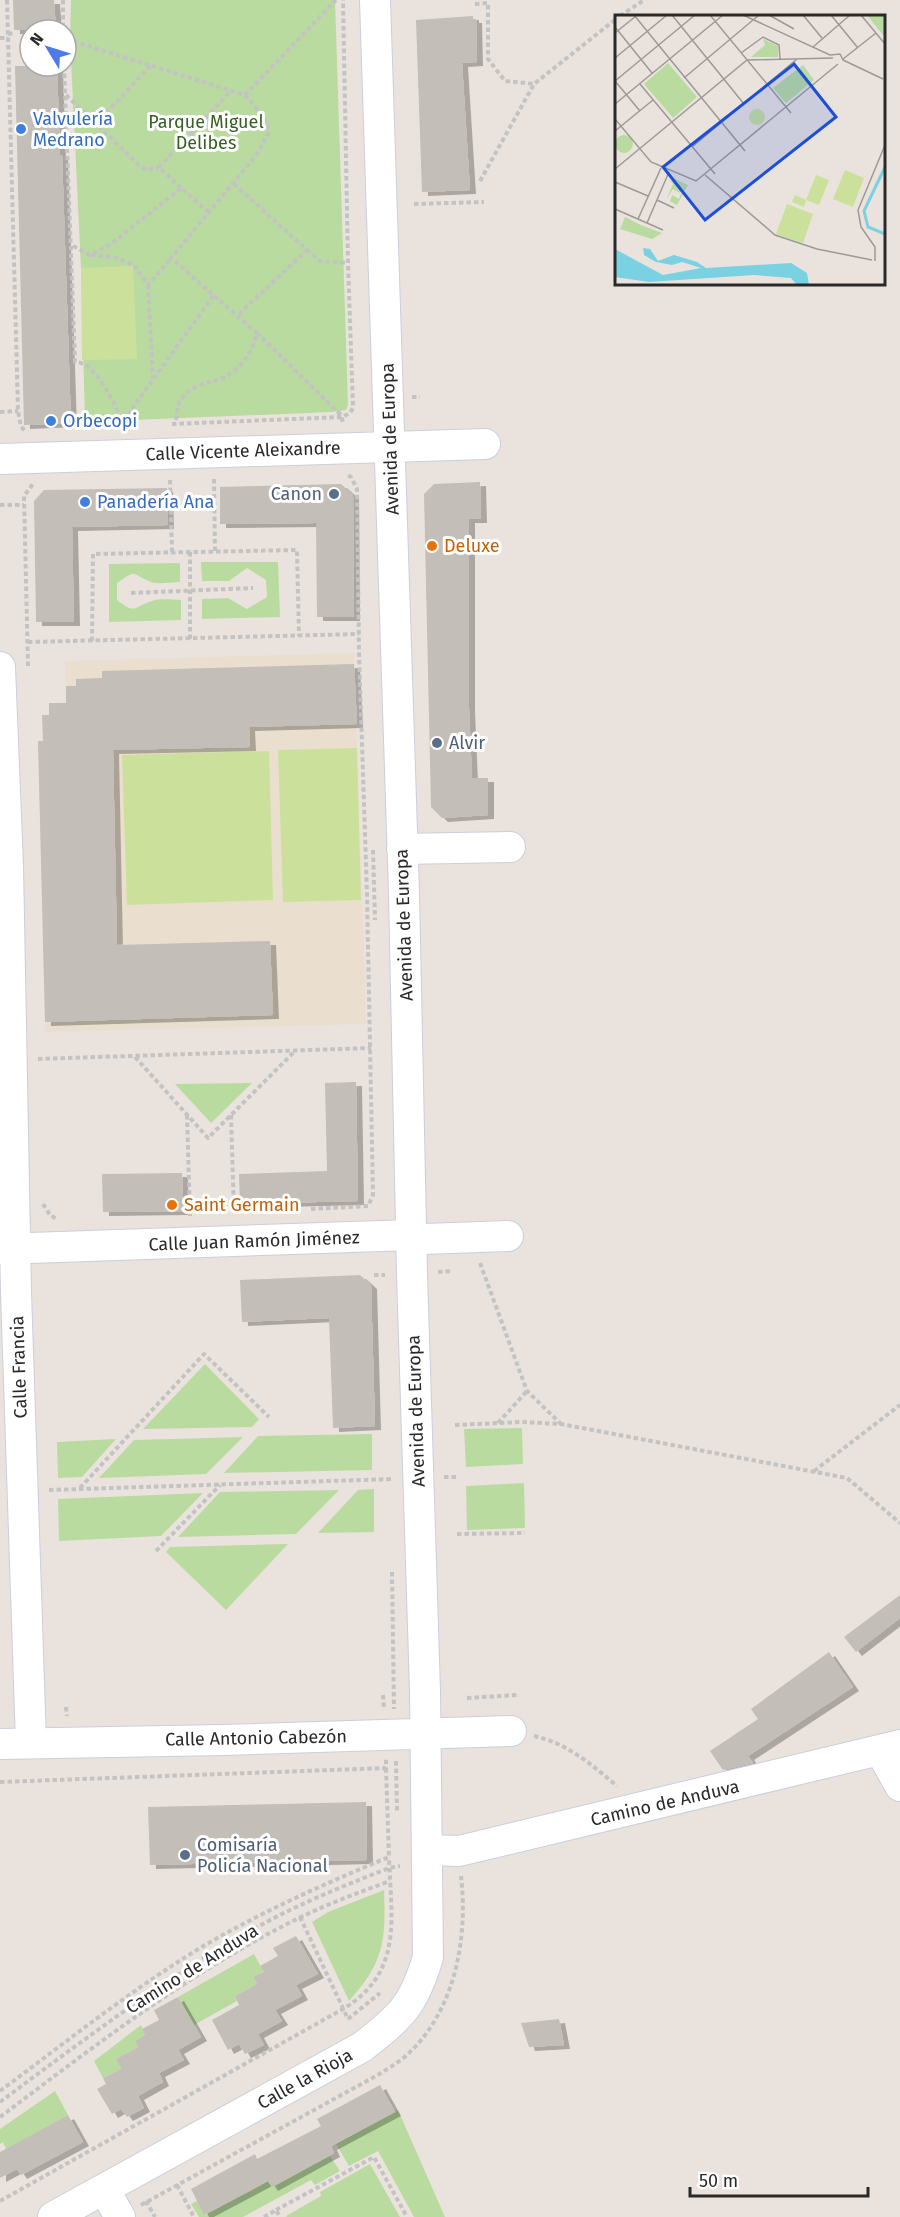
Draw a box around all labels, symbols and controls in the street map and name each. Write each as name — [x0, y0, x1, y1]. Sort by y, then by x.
inset map — [615, 15, 885, 285]
north arrow — [18, 18, 78, 78]
text: N — [26, 29, 47, 49]
place label: Valvulería Medrano — [33, 108, 113, 151]
park label: Parque Miguel Delibes — [148, 111, 264, 154]
marker: Valvulería Medrano — [14, 122, 28, 136]
street label: Avenida de Europa — [376, 363, 404, 515]
place label: Orbecopi — [63, 410, 137, 432]
marker: Orbecopi — [44, 414, 58, 428]
street label: Calle Vicente Aleixandre — [145, 437, 341, 465]
place label: Canon — [271, 483, 322, 505]
marker: Canon — [327, 487, 341, 501]
place label: Panadería Ana — [97, 491, 214, 513]
marker: Panadería Ana — [78, 495, 92, 509]
place label: Deluxe — [444, 535, 500, 557]
marker: Deluxe — [425, 539, 439, 553]
place label: Alvir — [449, 732, 485, 754]
marker: Alvir — [430, 736, 444, 750]
street label: Avenida de Europa — [390, 849, 418, 1001]
place label: Saint Germain — [184, 1194, 299, 1216]
marker: Saint Germain — [165, 1198, 179, 1212]
street label: Calle Juan Ramón Jiménez — [148, 1226, 360, 1256]
street label: Calle Francia — [6, 1315, 32, 1419]
street label: Avenida de Europa — [402, 1335, 430, 1487]
street label: Calle Antonio Cabezón — [165, 1725, 347, 1751]
street label: Camino de Anduva — [589, 1775, 741, 1831]
place label: Comisaría Policía Nacional — [197, 1834, 328, 1877]
marker: Comisaría Policía Nacional — [178, 1848, 192, 1862]
street label: Camino de Anduva — [122, 1919, 262, 2019]
street label: Calle la Rioja — [253, 2044, 357, 2114]
scale bar — [690, 2160, 868, 2198]
text: 50 m — [699, 2170, 738, 2192]

